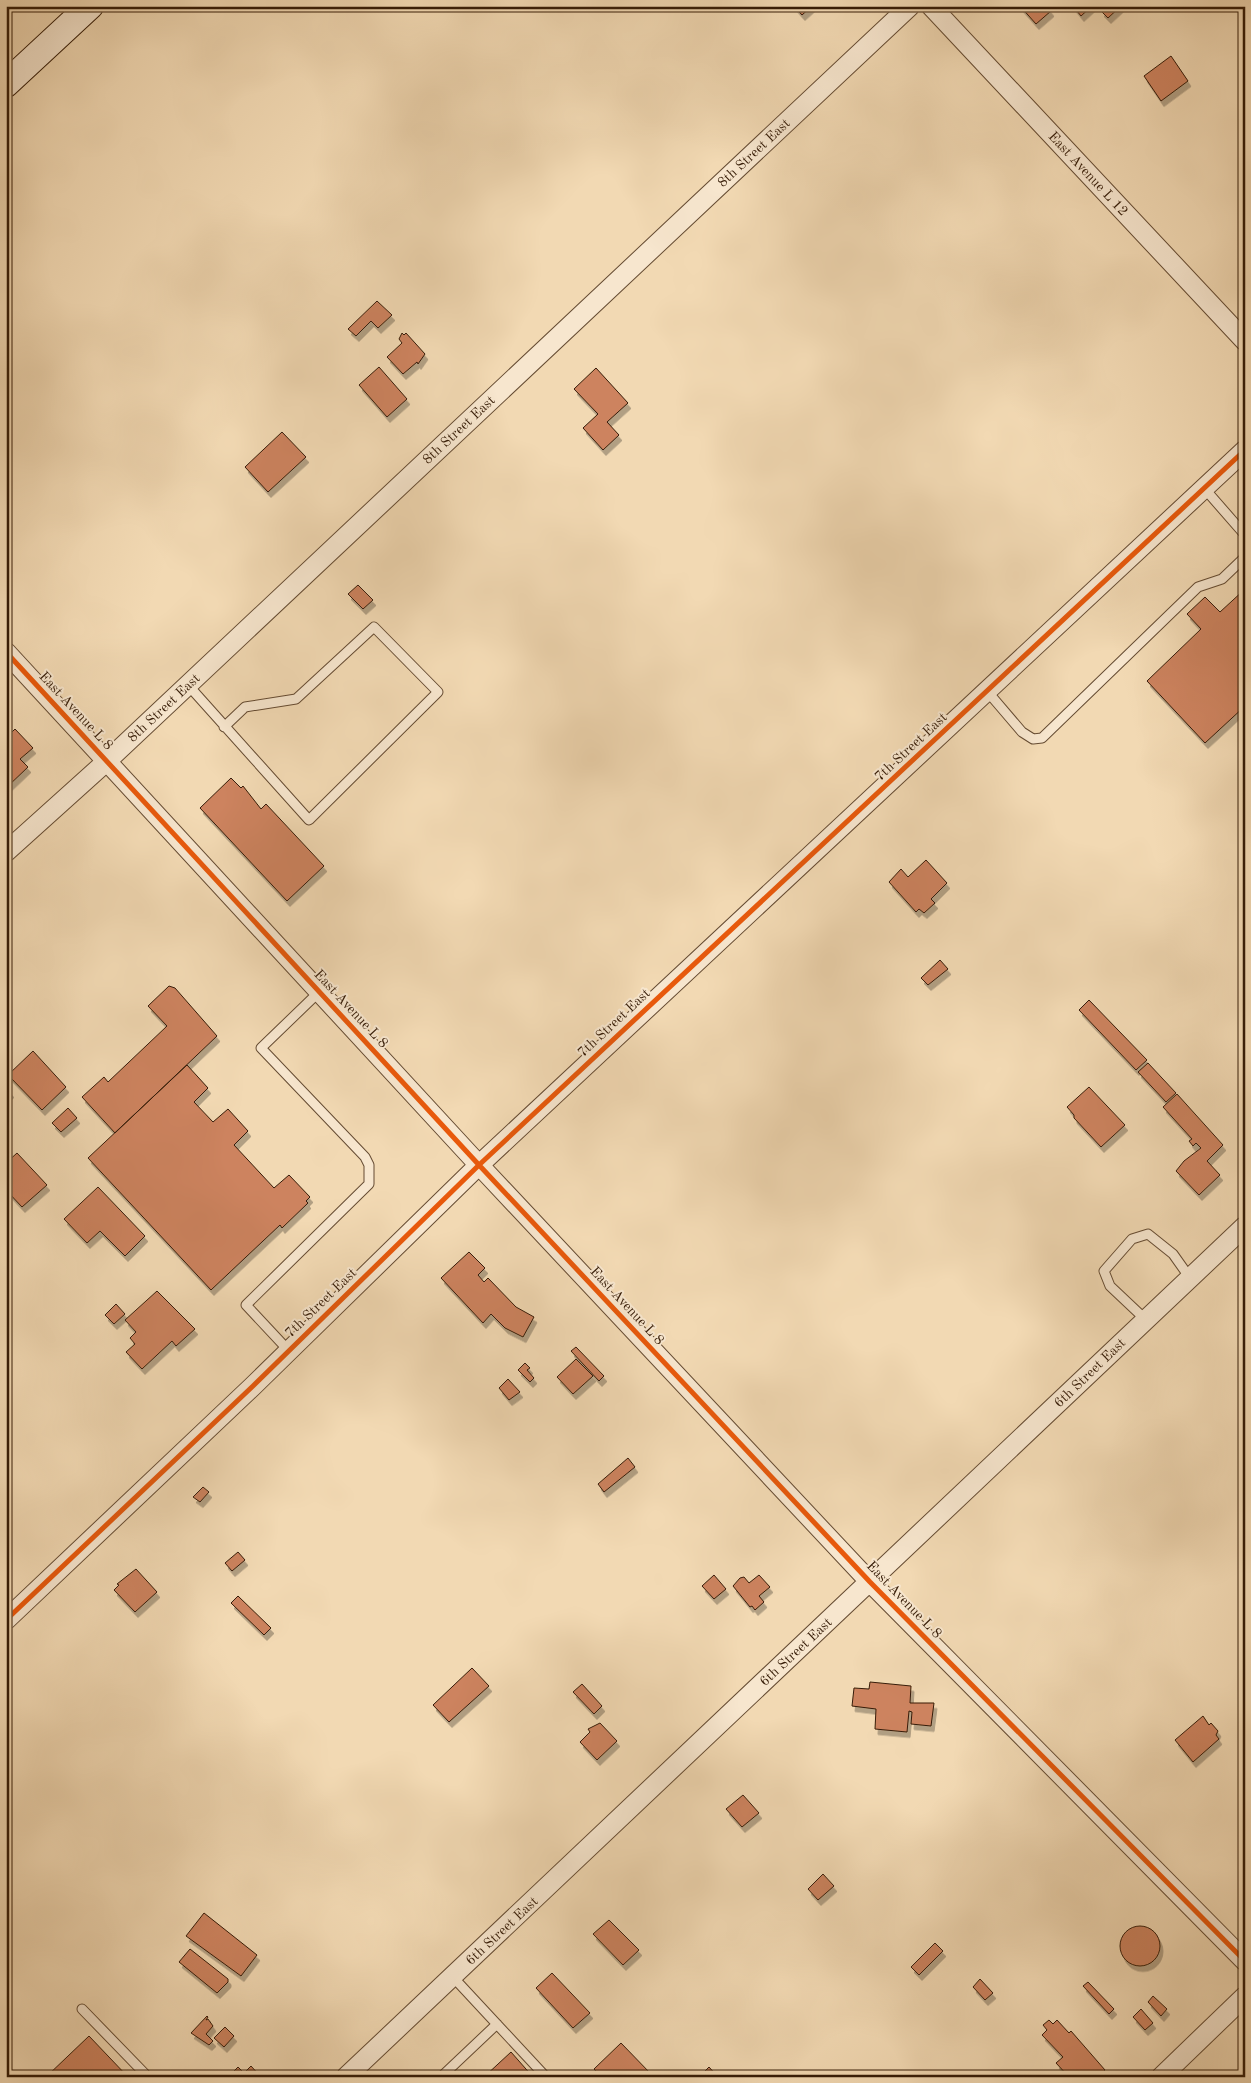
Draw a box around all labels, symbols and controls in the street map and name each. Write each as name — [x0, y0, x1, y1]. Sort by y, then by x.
street label: 8th Street East — [715, 116, 793, 190]
street label: East Avenue L 12 — [1046, 129, 1130, 219]
street label: 8th Street East — [420, 393, 498, 467]
street label: East Avenue L 8 — [36, 669, 116, 753]
street label: 8th Street East — [125, 671, 203, 745]
street label: 7th Street East — [872, 710, 950, 784]
street label: East Avenue L 8 — [311, 967, 391, 1051]
street label: 7th Street East — [575, 986, 653, 1060]
street label: East Avenue L 8 — [587, 1264, 667, 1348]
street label: 7th Street East — [283, 1266, 359, 1340]
street label: 6th Street East — [1052, 1336, 1128, 1410]
street label: East Avenue L 8 — [864, 1559, 944, 1641]
street label: 6th Street East — [757, 1615, 835, 1689]
street label: 6th Street East — [463, 1894, 541, 1968]

